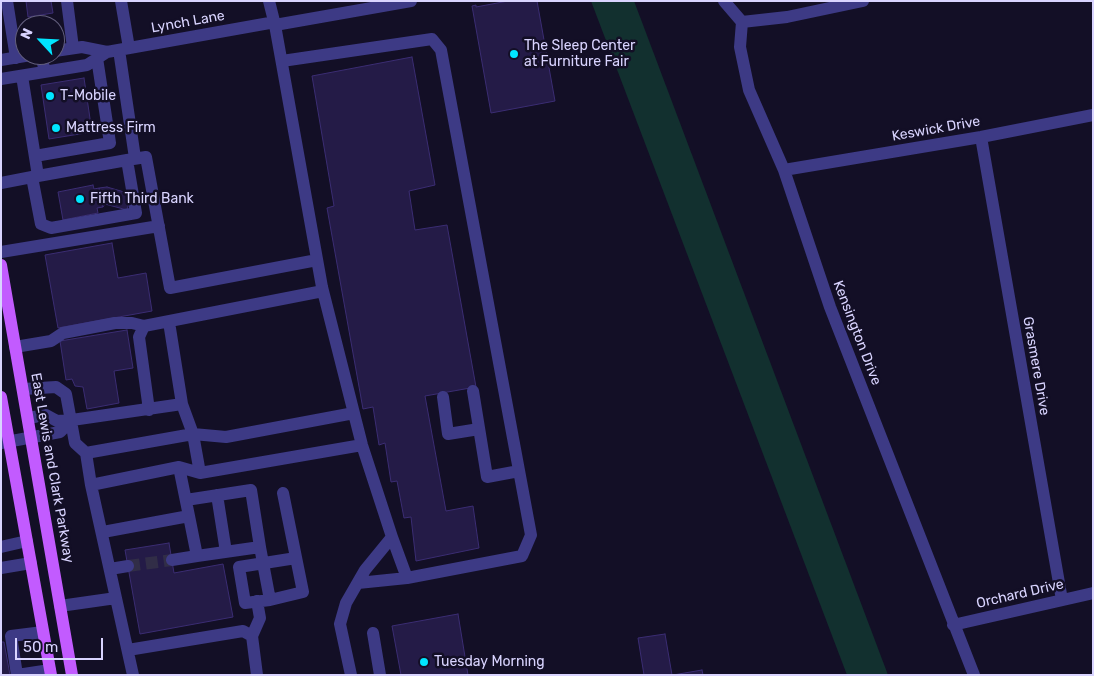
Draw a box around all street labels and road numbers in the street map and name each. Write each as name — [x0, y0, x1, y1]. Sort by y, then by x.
street label: Lynch Lane — [150, 7, 226, 37]
street label: Keswick Drive — [890, 113, 982, 145]
street label: Kensington Drive — [829, 278, 885, 388]
street label: Grasmere Drive — [1019, 315, 1053, 417]
street label: East Lewis and Clark Parkway — [27, 372, 77, 564]
street label: Orchard Drive — [975, 576, 1065, 612]

